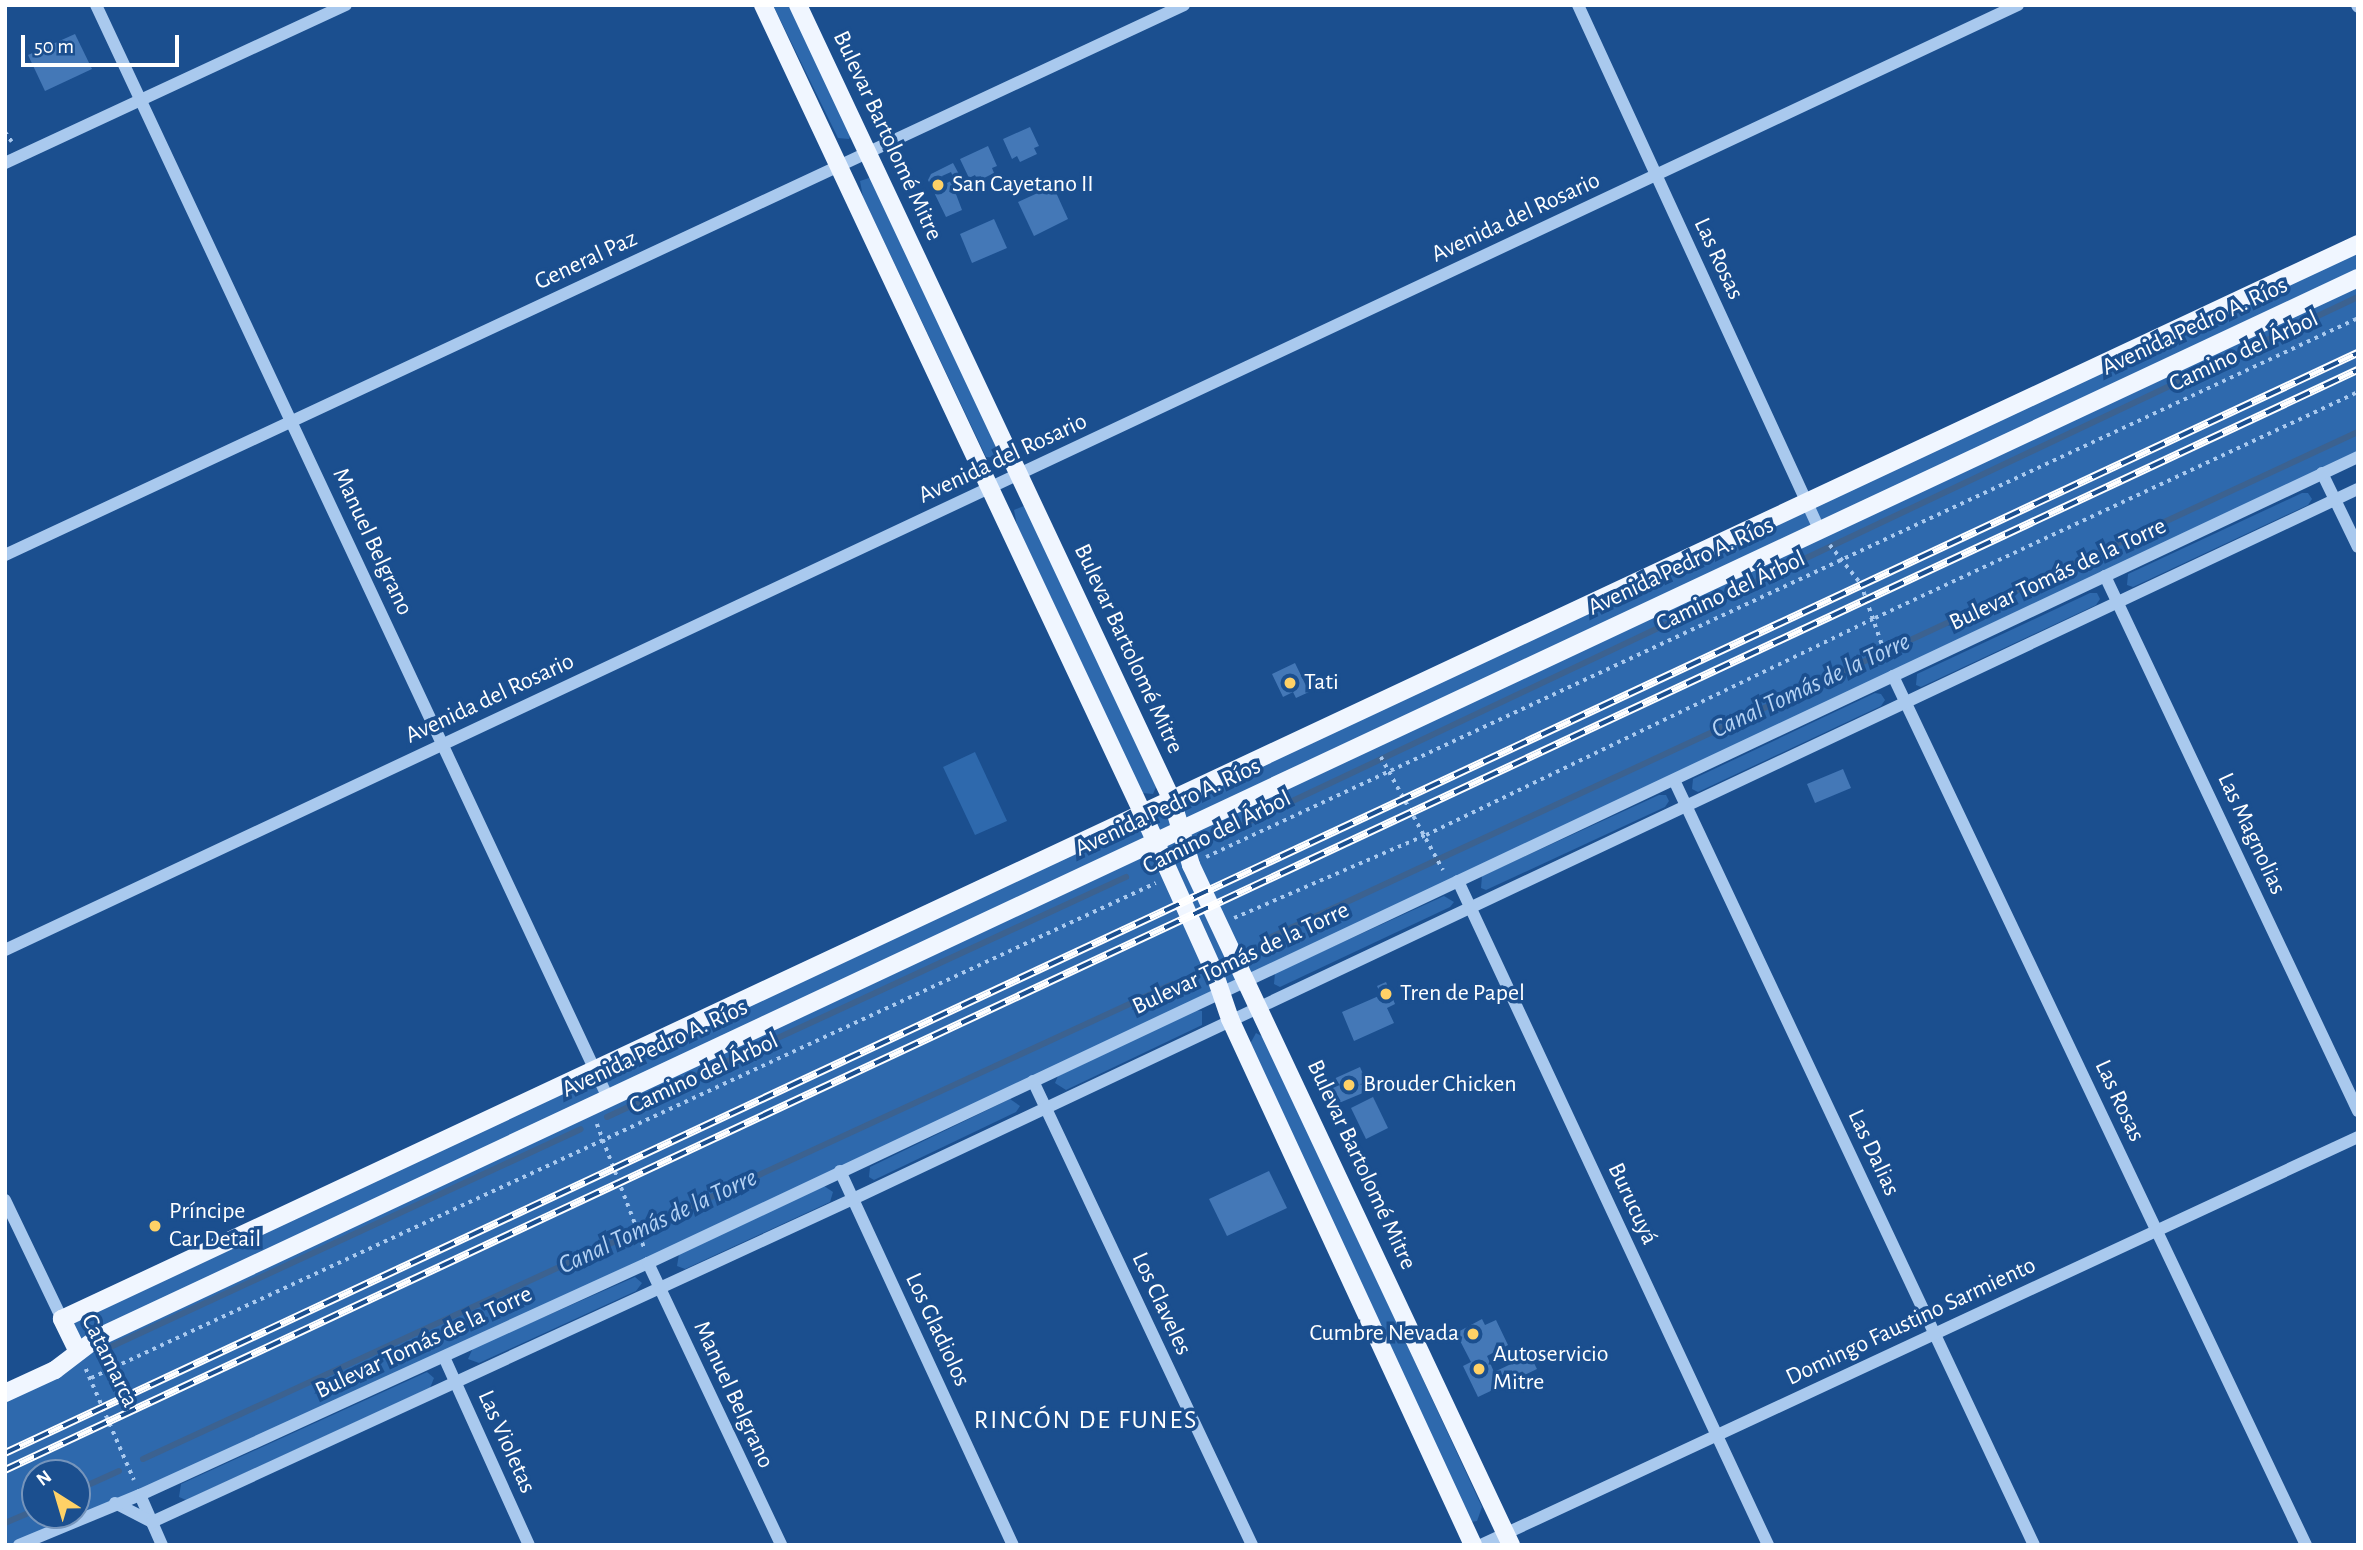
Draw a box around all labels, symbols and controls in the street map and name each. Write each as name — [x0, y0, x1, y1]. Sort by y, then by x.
scale bar — [24, 21, 182, 65]
street label: Bulevar Bartolomé Mitre — [826, 27, 948, 245]
text: 50 m — [34, 36, 74, 57]
street label: Avenida del Rosario — [1427, 166, 1605, 270]
place label: San Cayetano II — [952, 171, 1094, 199]
marker: San Cayetano II — [930, 177, 946, 193]
street label: Las Rosas — [1687, 213, 1749, 305]
street label: General Paz — [530, 225, 642, 297]
street label: Avenida Pedro A. Ríos — [2098, 271, 2292, 383]
street label: Camino del Árbol — [2165, 305, 2323, 399]
street label: Avenida del Rosario — [914, 407, 1092, 511]
street label: Manuel Belgrano — [325, 464, 419, 620]
street label: Avenida Pedro A. Ríos — [1584, 511, 1778, 623]
street label: Bulevar Tomás de la Torre — [1945, 512, 2171, 638]
street label: Bulevar Bartolomé Mitre — [1067, 540, 1189, 758]
street label: Camino del Árbol — [1652, 545, 1810, 639]
water label: Canal Tomás de la Torre — [1707, 626, 1915, 746]
street label: Avenida del Rosario — [401, 647, 579, 751]
place label: Tati — [1304, 669, 1339, 697]
marker: Tati — [1282, 675, 1298, 691]
street label: Avenida Pedro A. Ríos — [1071, 752, 1265, 864]
street label: Las Magnolias — [2210, 768, 2292, 900]
street label: Camino del Árbol — [1138, 785, 1296, 881]
street label: Bulevar Tomás de la Torre — [1128, 896, 1354, 1022]
place label: Tren de Papel — [1400, 980, 1525, 1008]
marker: Tren de Papel — [1378, 986, 1394, 1002]
street label: Avenida Pedro A. Ríos — [558, 993, 752, 1105]
street label: Camino del Árbol — [625, 1027, 783, 1121]
street label: Las Rosas — [2088, 1055, 2150, 1147]
street label: Bulevar Bartolomé Mitre — [1300, 1056, 1422, 1274]
place label: Brouder Chicken — [1363, 1071, 1517, 1099]
marker: Brouder Chicken — [1341, 1077, 1357, 1093]
street label: Las Dalias — [1840, 1105, 1906, 1201]
street label: Burucuyá — [1601, 1159, 1663, 1249]
water label: Canal Tomás de la Torre — [554, 1162, 762, 1282]
place label: Príncipe Car Detail — [169, 1198, 261, 1254]
marker: Príncipe Car Detail — [147, 1218, 163, 1234]
street label: Los Claveles — [1125, 1248, 1197, 1360]
street label: Domingo Faustino Sarmiento — [1781, 1251, 2041, 1393]
street label: Los Gladiolos — [898, 1269, 976, 1391]
street label: Bulevar Tomás de la Torre — [311, 1280, 537, 1406]
street label: Catamarca — [74, 1310, 144, 1412]
street label: Manuel Belgrano — [686, 1317, 780, 1473]
place label: Cumbre Nevada — [1309, 1320, 1459, 1348]
marker: Cumbre Nevada — [1465, 1326, 1481, 1342]
place label: Autoservicio Mitre — [1493, 1341, 1609, 1397]
marker: Autoservicio Mitre — [1471, 1361, 1487, 1377]
street label: Las Violetas — [471, 1386, 541, 1498]
district label: RINCÓN DE FUNES — [976, 1405, 1196, 1437]
north arrow — [21, 1459, 91, 1529]
text: N — [33, 1467, 55, 1490]

